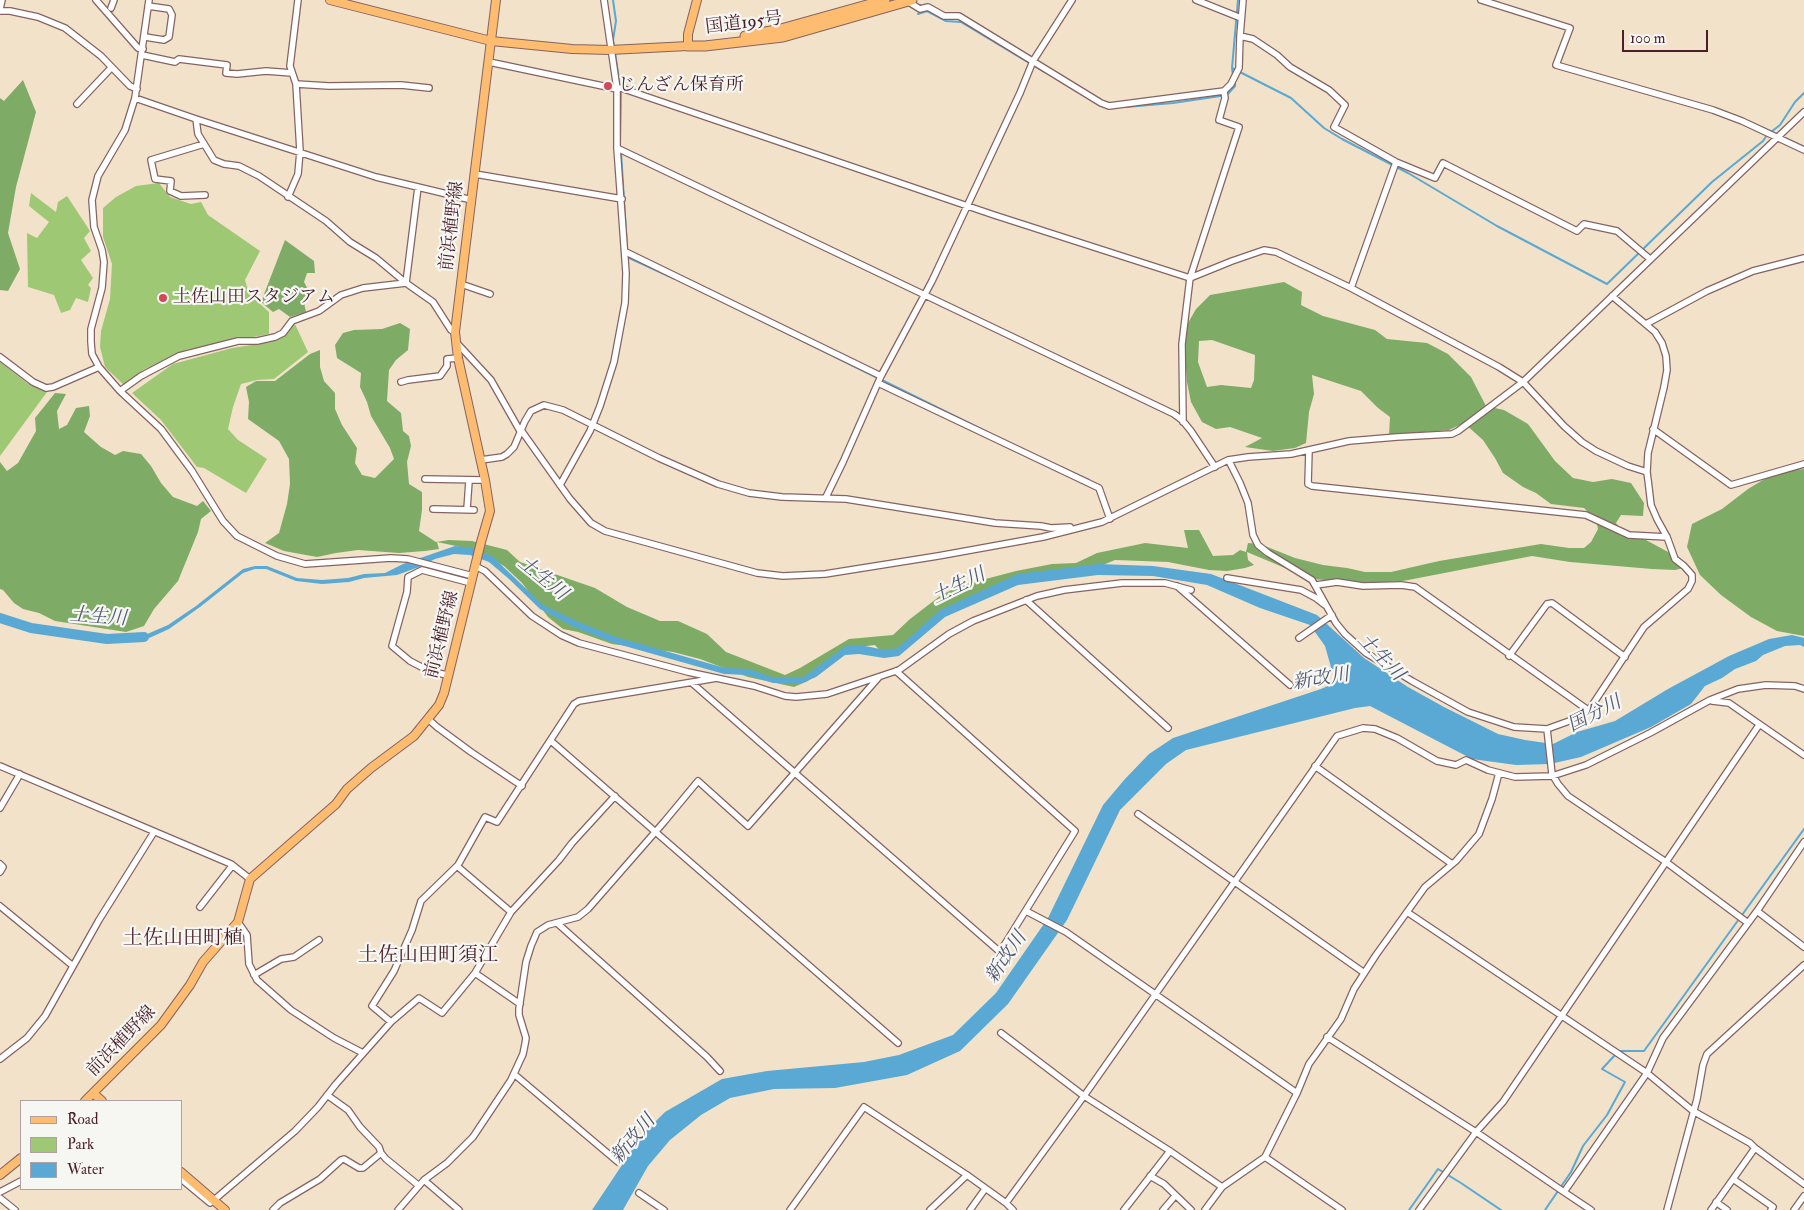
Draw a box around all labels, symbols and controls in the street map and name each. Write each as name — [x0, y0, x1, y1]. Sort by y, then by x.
street label: 国道195号 — [704, 9, 784, 39]
scale bar — [1624, 20, 1710, 52]
text: 100 m — [1630, 29, 1665, 48]
place label: じんざん保育所 — [618, 75, 744, 97]
marker: じんざん保育所 — [602, 80, 614, 92]
street label: 前浜植野線 — [437, 180, 469, 272]
place label: 土佐山田スタジアム — [173, 287, 335, 309]
marker: 土佐山田スタジアム — [157, 292, 169, 304]
water label: 土生川 — [513, 552, 571, 606]
water label: 土生川 — [928, 564, 990, 610]
street label: 前浜植野線 — [422, 589, 464, 681]
water label: 土生川 — [69, 605, 127, 631]
water label: 土生川 — [1352, 630, 1408, 686]
water label: 新改川 — [1291, 664, 1351, 696]
water label: 国分川 — [1564, 692, 1626, 738]
district label: 土佐山田町植 — [123, 928, 243, 952]
water label: 新改川 — [982, 928, 1032, 988]
district label: 土佐山田町須江 — [358, 945, 498, 969]
street label: 前浜植野線 — [83, 1002, 161, 1082]
legend — [20, 1100, 182, 1190]
text: Road — [67, 1110, 98, 1129]
water label: 新改川 — [607, 1111, 661, 1169]
text: Park — [67, 1135, 94, 1154]
text: Water — [67, 1160, 104, 1179]

